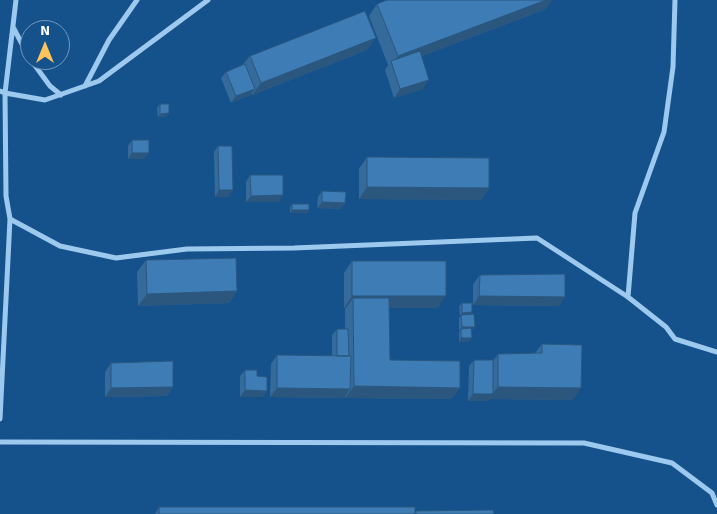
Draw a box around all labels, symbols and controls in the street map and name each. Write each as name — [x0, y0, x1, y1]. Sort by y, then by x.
north arrow — [20, 20, 70, 70]
text: N — [40, 22, 50, 39]

